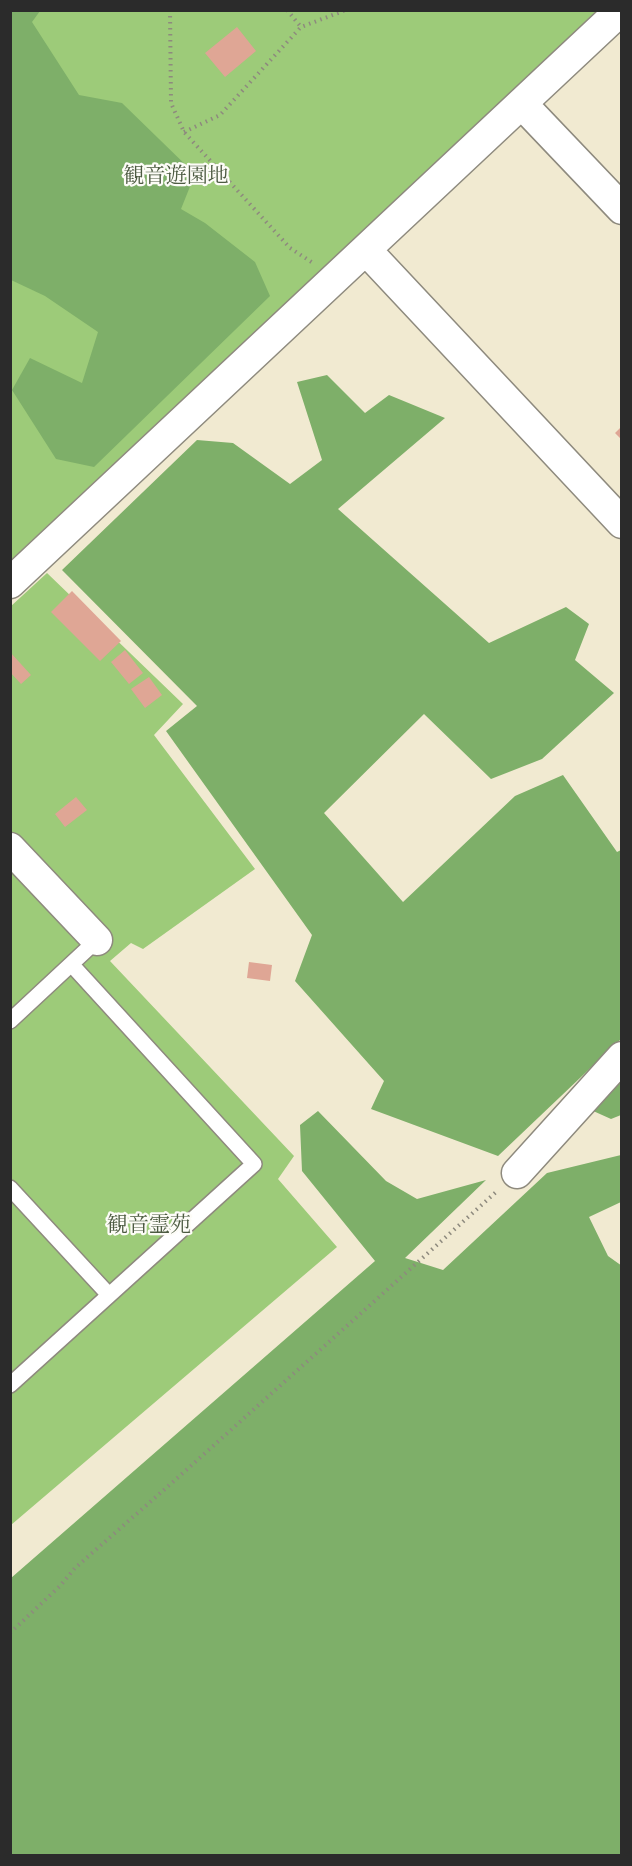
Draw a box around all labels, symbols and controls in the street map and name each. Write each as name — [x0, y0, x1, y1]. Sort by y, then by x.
park label: 観音遊園地 — [124, 164, 228, 190]
park label: 観音霊苑 — [107, 1213, 191, 1239]

